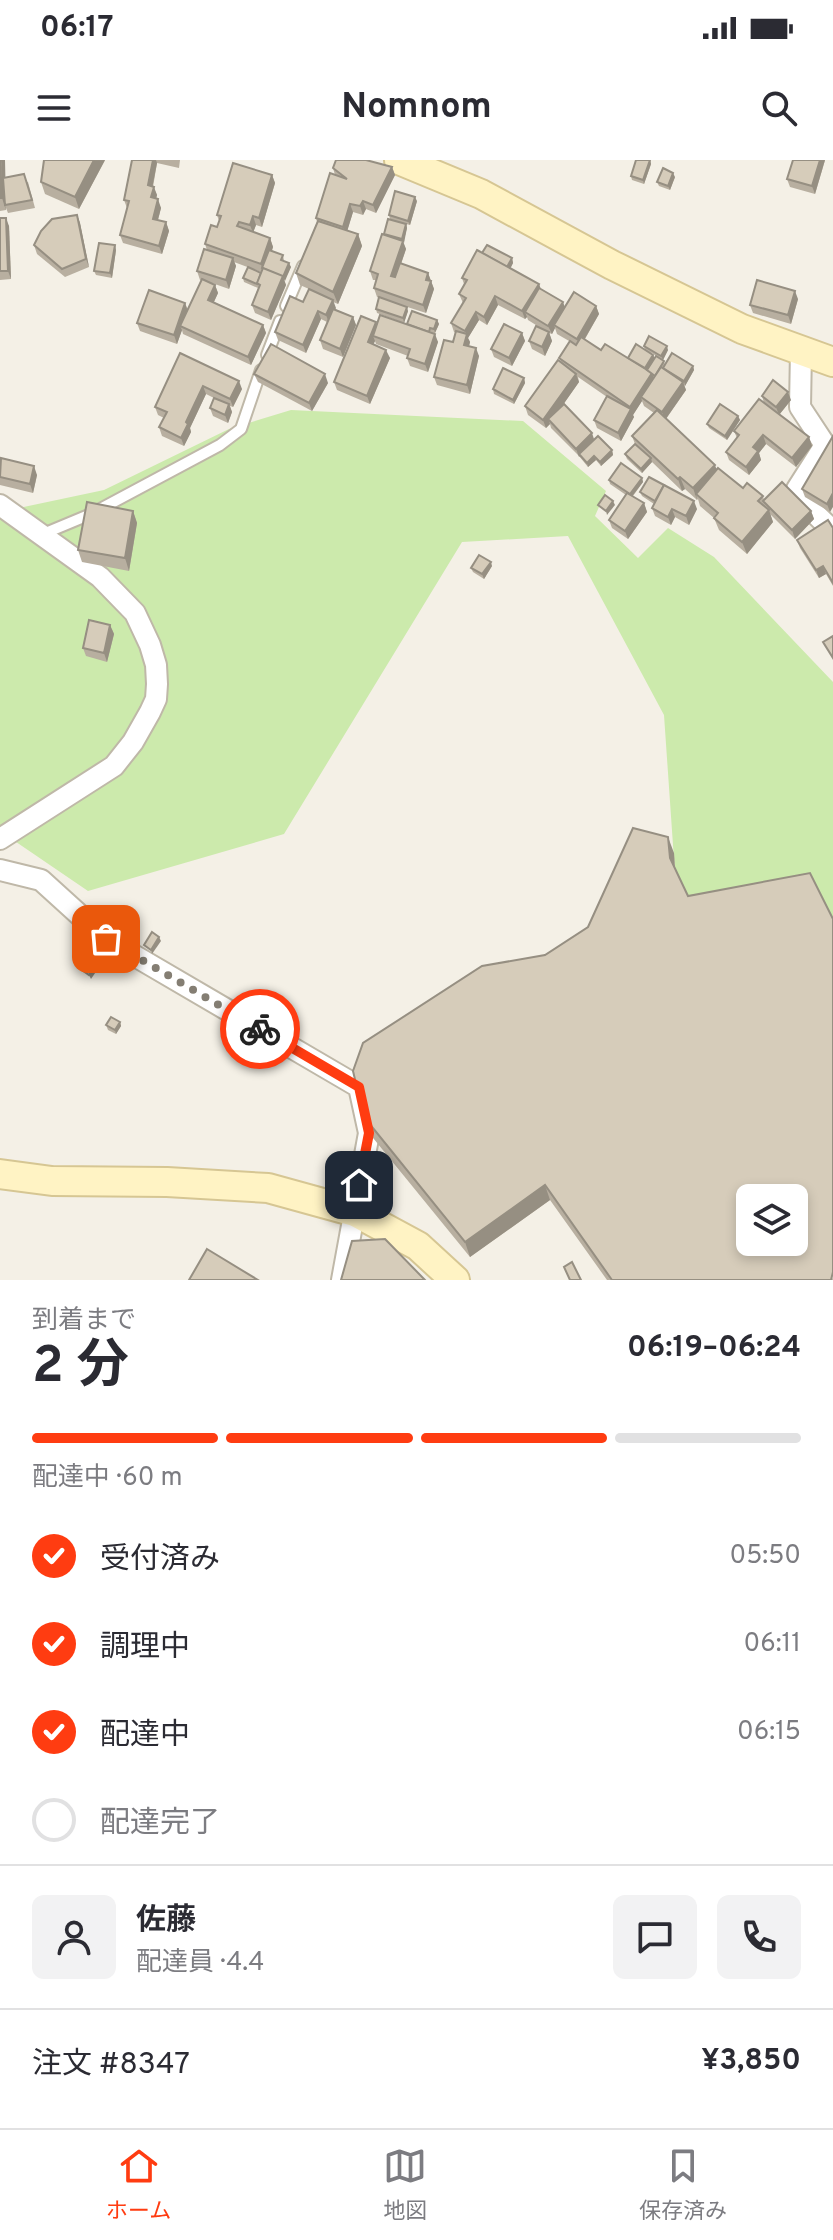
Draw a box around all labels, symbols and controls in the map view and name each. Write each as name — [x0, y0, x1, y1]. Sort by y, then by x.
text: 06:17 — [40, 10, 113, 47]
text: Nomnom — [341, 85, 492, 131]
icon: menu — [32, 86, 76, 130]
icon: search — [757, 86, 801, 130]
pin — [72, 905, 140, 973]
icon: bag — [84, 917, 128, 961]
courier — [220, 989, 300, 1069]
icon: bike — [238, 1007, 282, 1051]
pin — [325, 1151, 393, 1219]
icon: home — [337, 1163, 381, 1207]
map controls — [736, 1184, 808, 1256]
button: layers — [736, 1184, 808, 1256]
text: 到着まで — [32, 1305, 136, 1338]
text: 06:19–06:24 — [627, 1330, 801, 1367]
text: 2 分 — [32, 1335, 129, 1401]
text: 配達中 · 60 m — [32, 1462, 183, 1495]
icon: check — [32, 1534, 76, 1578]
text: 05:50 — [730, 1540, 801, 1573]
text: 受付済み — [100, 1542, 220, 1579]
icon: check — [32, 1622, 76, 1666]
text: 06:11 — [744, 1628, 801, 1661]
text: 調理中 — [100, 1630, 190, 1667]
icon: check — [32, 1710, 76, 1754]
text: 06:15 — [737, 1716, 801, 1749]
text: 配達中 — [100, 1718, 190, 1755]
text: 配達完了 — [100, 1806, 220, 1843]
button: person — [32, 1895, 116, 1979]
button: chat — [613, 1895, 697, 1979]
button: phone — [717, 1895, 801, 1979]
text: 佐藤 — [136, 1903, 196, 1940]
text: 配達員 · 4.4 — [136, 1947, 264, 1980]
text: ¥3,850 — [701, 2043, 801, 2080]
text: 注文 #8347 — [32, 2047, 190, 2084]
tab: ホーム — [106, 2144, 171, 2226]
tab: 地図 — [383, 2144, 427, 2226]
tab: 保存済み — [639, 2144, 727, 2226]

